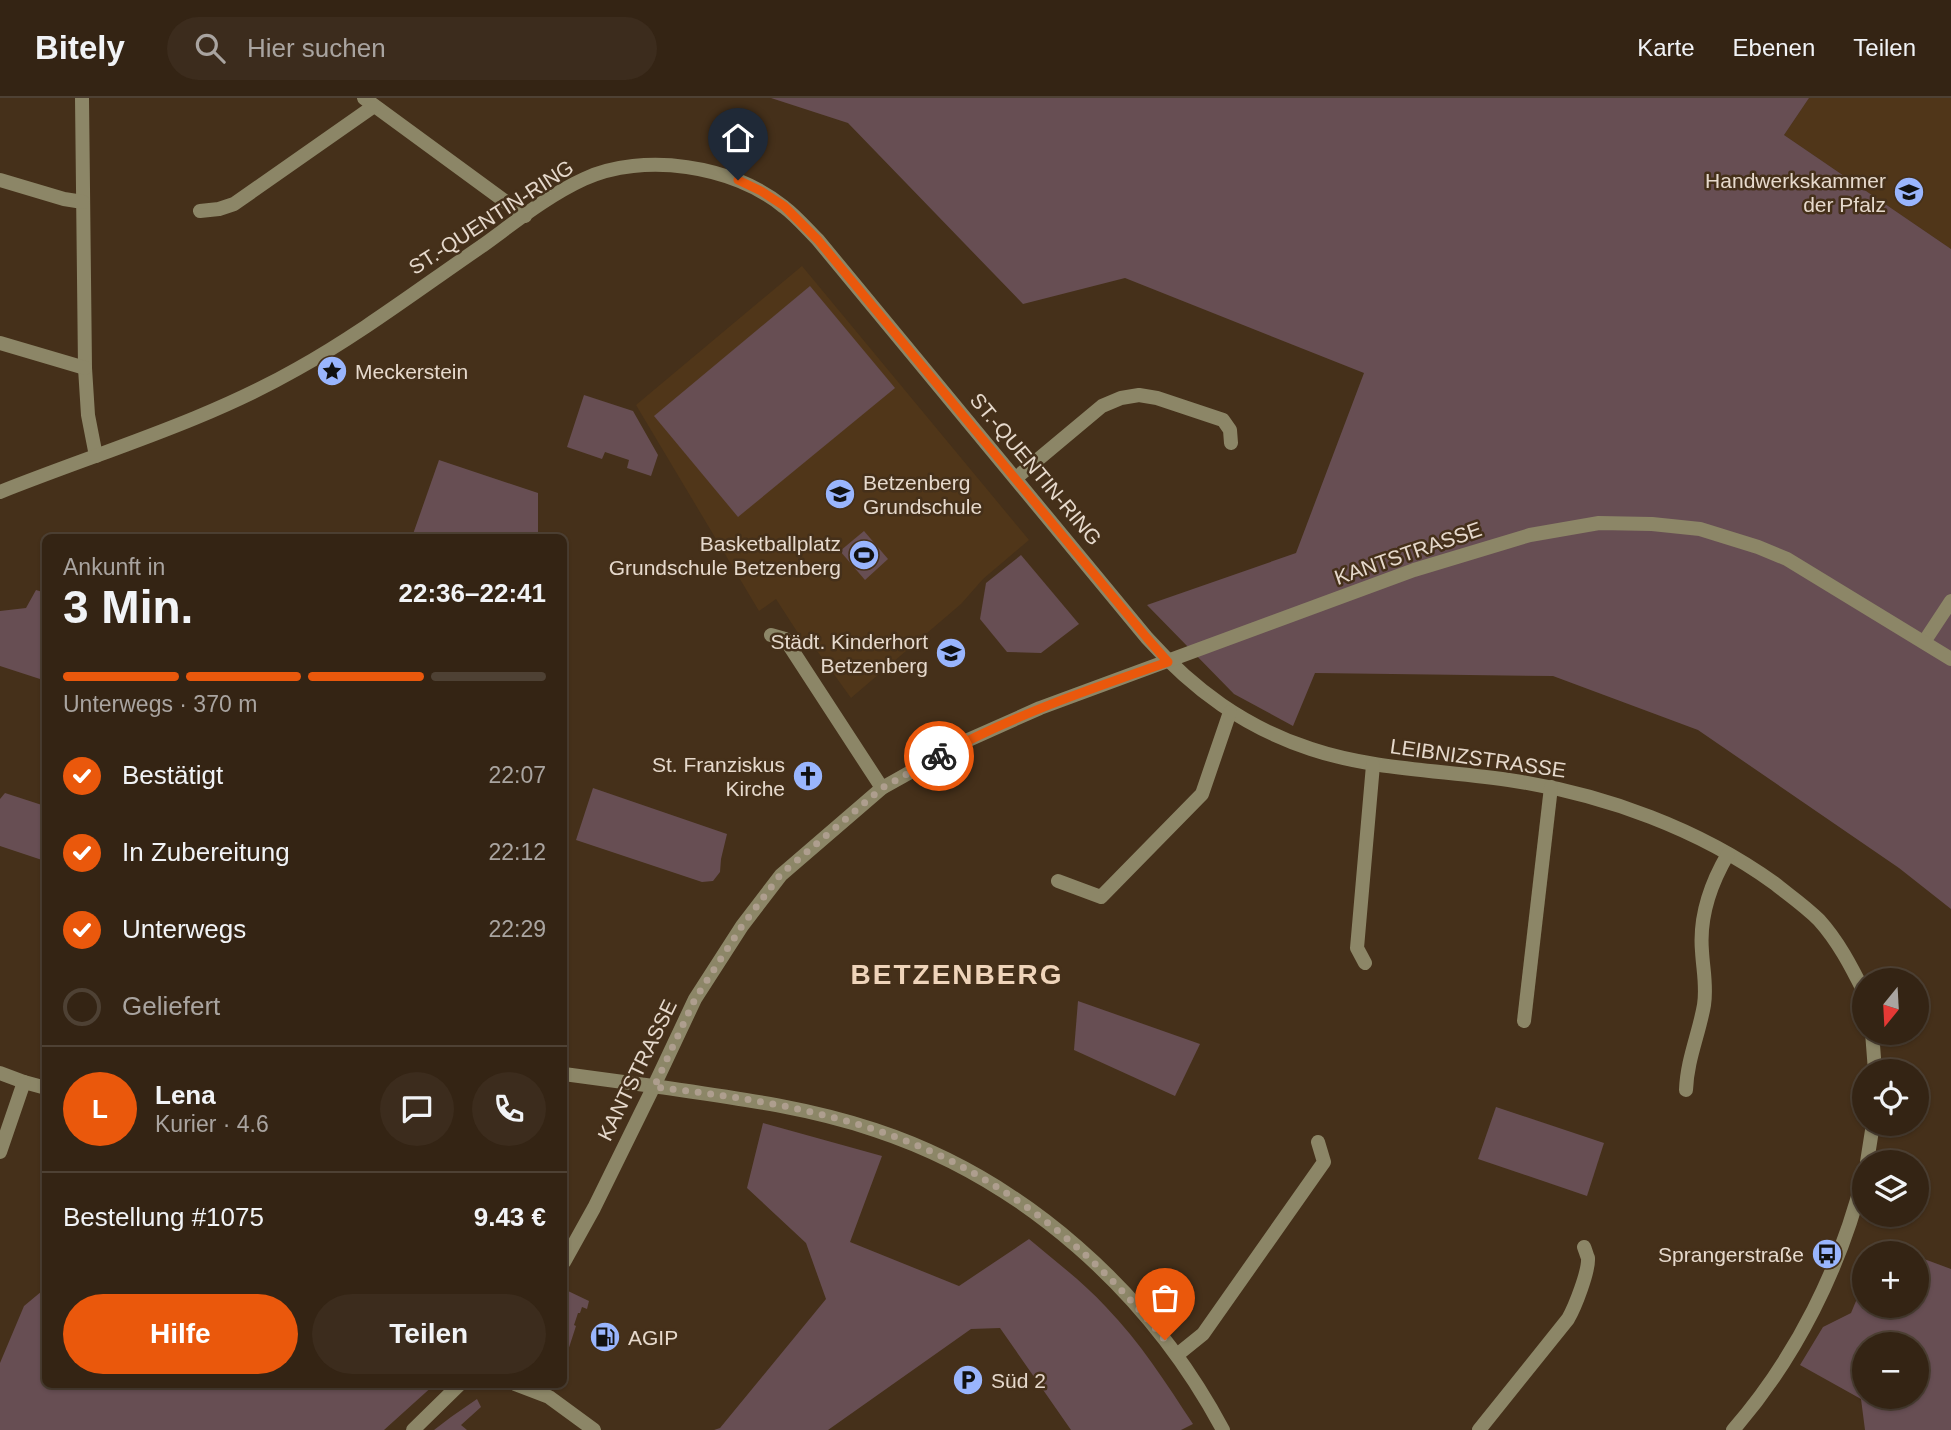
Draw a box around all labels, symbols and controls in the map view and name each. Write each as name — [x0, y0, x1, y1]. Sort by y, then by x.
search box — [167, 17, 657, 80]
text: Bitely — [35, 29, 125, 66]
icon: search — [191, 29, 229, 67]
text: Hier suchen — [247, 33, 386, 63]
text: Karte — [1637, 34, 1695, 61]
text: Ebenen — [1733, 34, 1815, 61]
text: Teilen — [1853, 34, 1916, 61]
pin — [708, 108, 768, 180]
icon: home — [719, 119, 757, 157]
street label: ST.-QUENTIN-RING — [405, 155, 577, 279]
place label: Handwerkskammer der Pfalz — [1705, 169, 1886, 216]
school or university icon: Handwerkskammer der Pfalz — [1892, 175, 1926, 209]
place icon: Meckerstein — [315, 354, 349, 388]
place label: Meckerstein — [355, 360, 468, 383]
street label: ST.-QUENTIN-RING — [966, 388, 1106, 550]
place label: Betzenberg Grundschule — [863, 471, 982, 518]
school or university icon: Betzenberg Grundschule — [823, 477, 857, 511]
street label: KANTSTRASSE — [1331, 517, 1485, 589]
place label: Basketballplatz Grundschule Betzenberg — [609, 532, 841, 579]
sports icon: Basketballplatz Grundschule Betzenberg — [847, 538, 881, 572]
text: Ankunft in — [63, 554, 165, 580]
text: 22:36–22:41 — [399, 578, 546, 608]
text: 3 Min. — [63, 581, 193, 633]
place label: Städt. Kinderhort Betzenberg — [770, 630, 928, 677]
school or university icon: Städt. Kinderhort Betzenberg — [934, 636, 968, 670]
text: Unterwegs · 370 m — [63, 691, 257, 717]
courier — [904, 721, 974, 791]
street label: LEIBNIZSTRASSE — [1389, 734, 1567, 782]
icon: bike — [920, 737, 958, 775]
place label: St. Franziskus Kirche — [652, 753, 785, 800]
icon: check — [63, 757, 101, 795]
church icon: St. Franziskus Kirche — [791, 759, 825, 793]
text: Bestätigt — [122, 760, 223, 790]
text: 22:07 — [488, 762, 546, 788]
icon: check — [63, 834, 101, 872]
text: In Zubereitung — [122, 837, 290, 867]
text: 22:12 — [488, 839, 546, 865]
icon: check — [63, 911, 101, 949]
text: Unterwegs — [122, 914, 246, 944]
text: 22:29 — [488, 916, 546, 942]
district label: BETZENBERG — [851, 959, 1063, 990]
north arrow — [1852, 968, 1928, 1045]
map controls — [1852, 968, 1929, 1409]
text: Geliefert — [122, 991, 220, 1021]
street label: KANTSTRASSE — [593, 996, 681, 1144]
button: locate — [1852, 1059, 1929, 1136]
button: chat — [380, 1072, 454, 1146]
button: phone — [472, 1072, 546, 1146]
text: Lena — [155, 1080, 216, 1110]
text: L — [92, 1094, 108, 1124]
text: Kurier · 4.6 — [155, 1111, 269, 1137]
button: layers — [1852, 1150, 1929, 1227]
text: Bestellung #1075 — [63, 1202, 264, 1232]
text: 9.43 € — [474, 1202, 546, 1232]
bus stop icon: Sprangerstraße — [1810, 1237, 1844, 1271]
button: + — [1852, 1241, 1929, 1318]
place label: Sprangerstraße — [1658, 1243, 1804, 1266]
pin — [1135, 1268, 1195, 1340]
icon: bag — [1146, 1279, 1184, 1317]
button: Hilfe — [63, 1294, 298, 1374]
button: Teilen — [312, 1294, 546, 1374]
fuel station icon: AGIP — [588, 1320, 622, 1354]
place label: AGIP — [628, 1326, 678, 1349]
button: − — [1852, 1332, 1929, 1409]
parking icon: Süd 2 — [951, 1363, 985, 1397]
place label: Süd 2 — [991, 1369, 1046, 1392]

